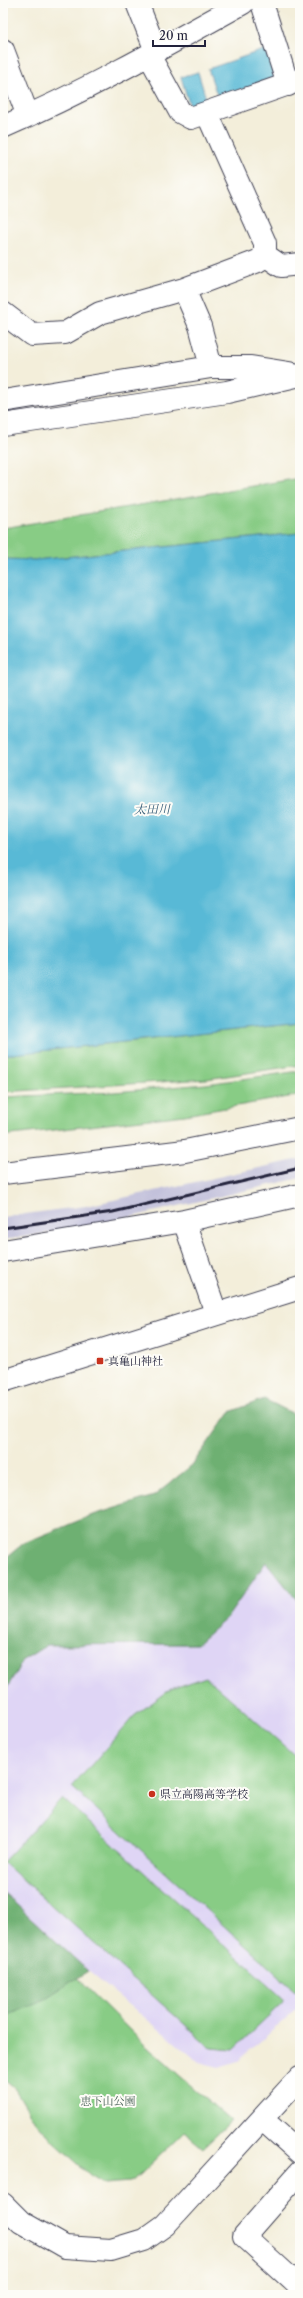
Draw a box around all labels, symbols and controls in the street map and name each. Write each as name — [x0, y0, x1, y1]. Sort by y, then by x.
scale bar — [153, 22, 205, 48]
text: 20 m — [159, 28, 188, 43]
water label: 太田川 — [134, 801, 172, 817]
place label: 真亀山神社 — [108, 1354, 163, 1368]
marker: 真亀山神社 — [95, 1356, 105, 1366]
place label: 県立高陽高等学校 — [160, 1787, 248, 1801]
marker: 県立高陽高等学校 — [147, 1789, 157, 1799]
park label: 恵下山公園 — [81, 2094, 136, 2108]

